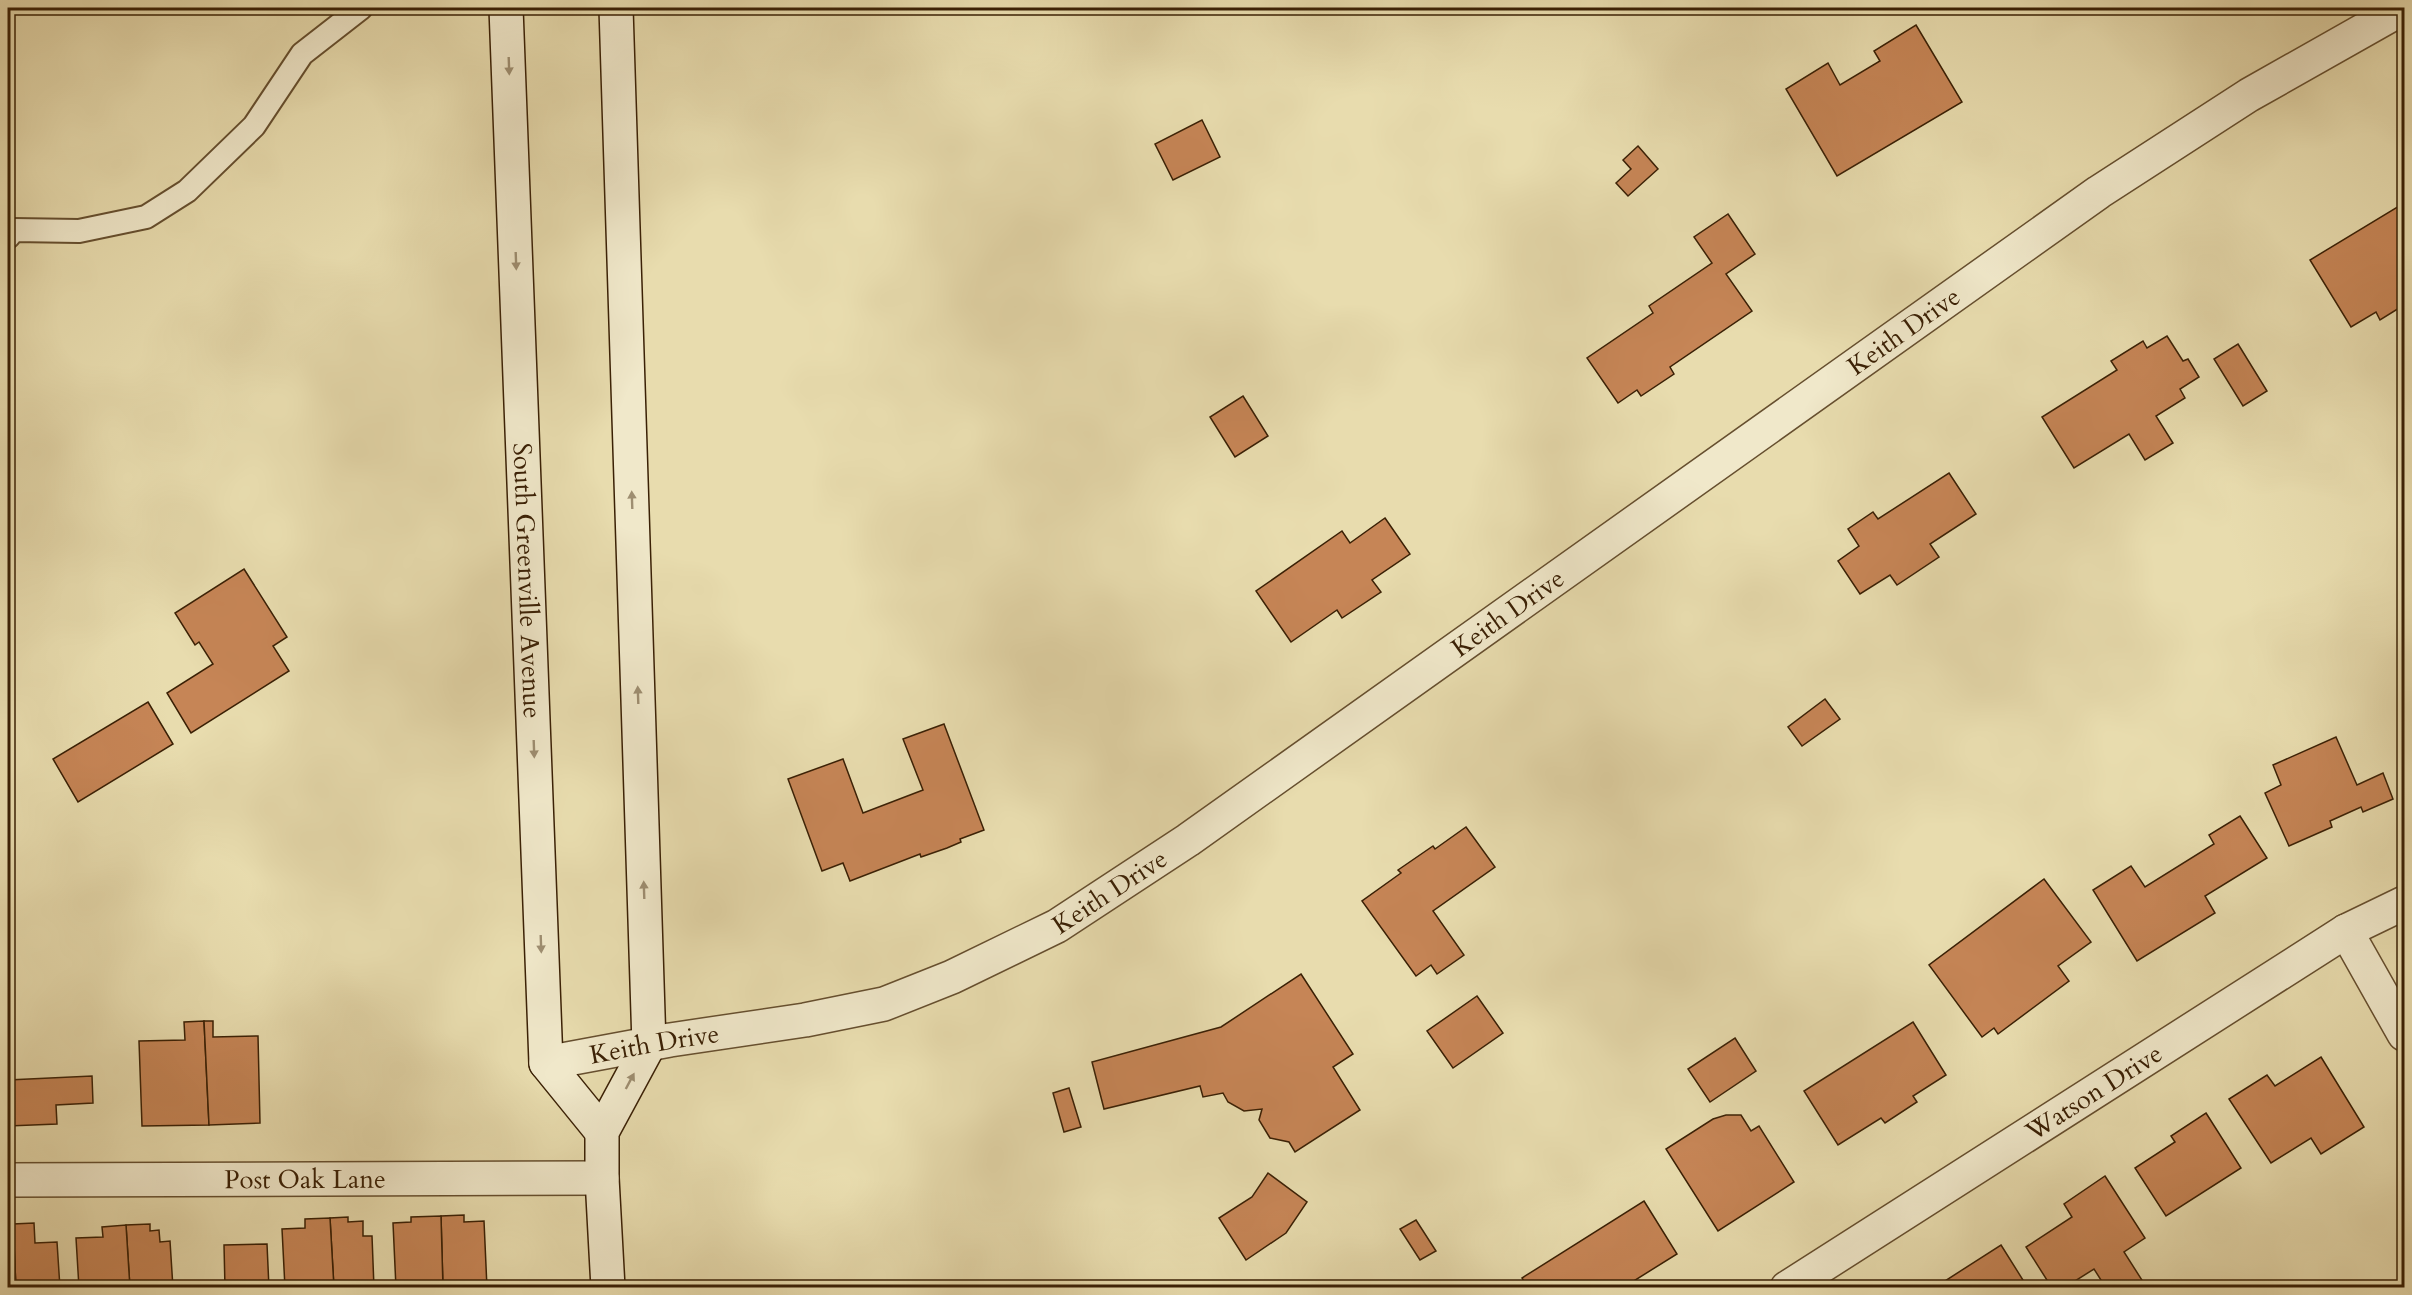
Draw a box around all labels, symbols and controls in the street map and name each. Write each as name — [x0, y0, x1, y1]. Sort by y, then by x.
one-way arrow — [504, 56, 513, 75]
one-way arrow — [511, 251, 520, 270]
street label: Keith Drive — [1840, 279, 1967, 383]
street label: South Greenville Avenue — [505, 442, 550, 719]
one-way arrow — [627, 491, 636, 510]
street label: Keith Drive — [1444, 560, 1571, 665]
one-way arrow — [633, 686, 642, 705]
one-way arrow — [529, 740, 538, 759]
street label: Keith Drive — [1045, 841, 1174, 942]
one-way arrow — [639, 881, 649, 900]
one-way arrow — [537, 935, 546, 954]
street label: Keith Drive — [587, 1015, 721, 1072]
street label: Watson Drive — [2018, 1035, 2169, 1149]
one-way arrow — [625, 1072, 635, 1089]
street label: Post Oak Lane — [224, 1161, 386, 1197]

